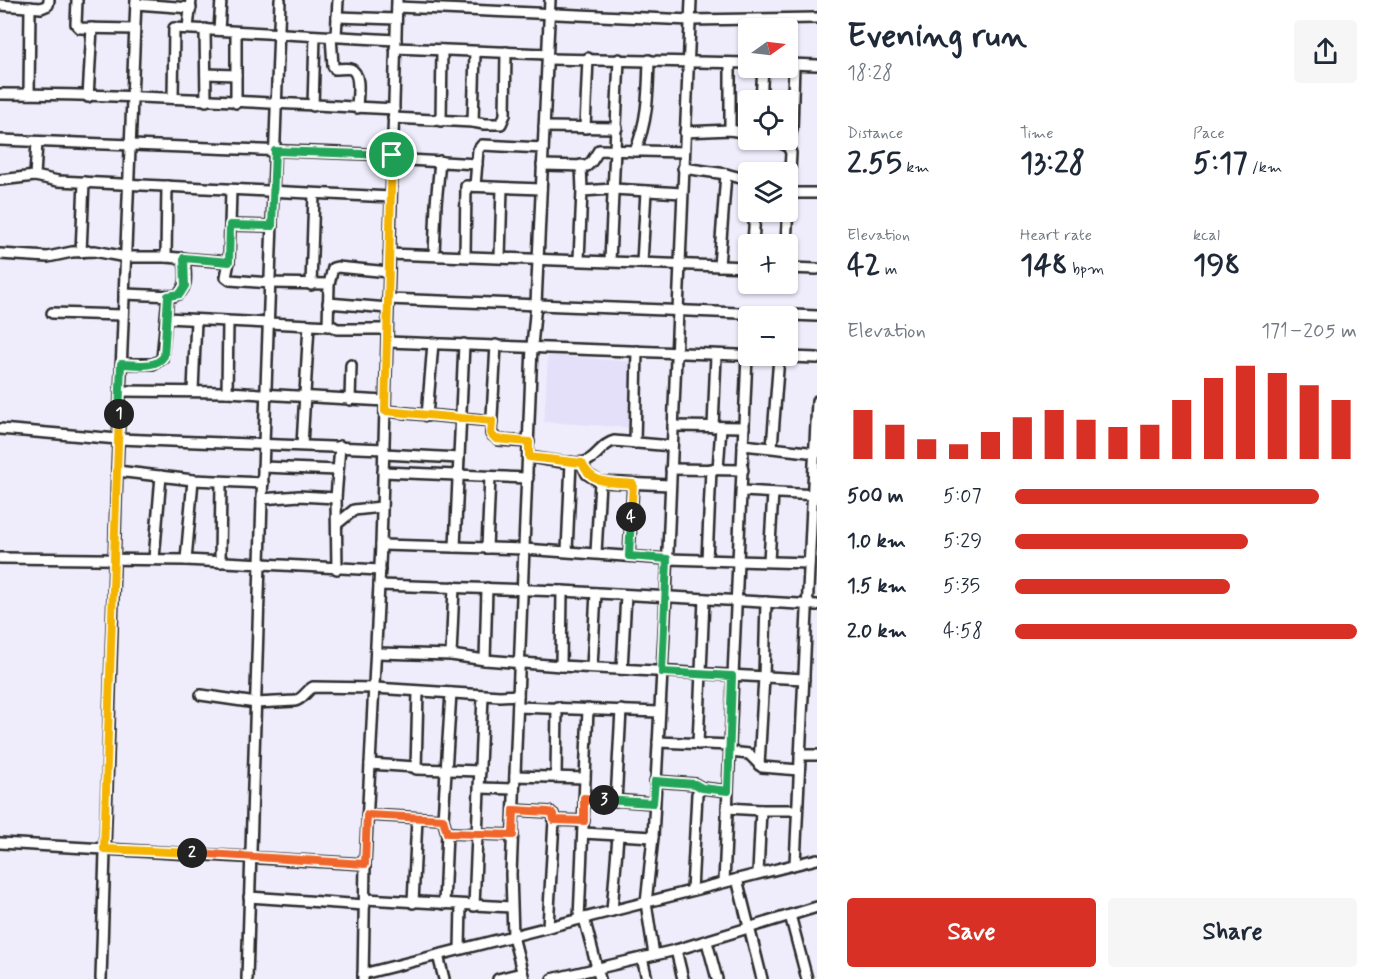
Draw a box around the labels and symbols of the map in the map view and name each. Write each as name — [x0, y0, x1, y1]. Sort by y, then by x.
north arrow — [738, 18, 798, 78]
pin — [366, 129, 417, 180]
pin: 1 — [104, 399, 134, 429]
pin: 4 — [616, 502, 646, 532]
pin: 3 — [589, 785, 619, 815]
pin: 2 — [177, 838, 207, 868]

